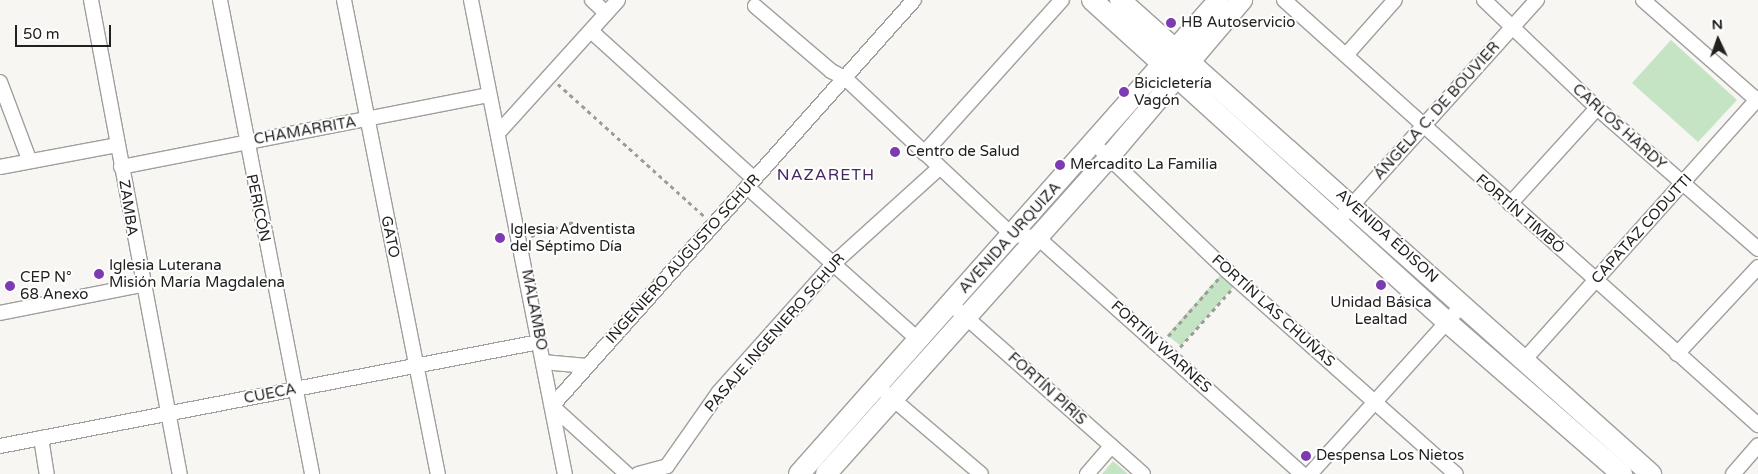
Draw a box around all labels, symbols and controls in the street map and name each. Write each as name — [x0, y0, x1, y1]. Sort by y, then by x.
place label: HB Autoservicio — [1181, 14, 1295, 32]
scale bar — [18, 15, 114, 47]
north arrow — [1693, 15, 1743, 65]
text: N — [1711, 16, 1723, 33]
marker: HB Autoservicio — [1165, 17, 1177, 29]
text: 50 m — [23, 25, 60, 43]
street label: ÁNGELA C. DE BOUVIER — [1370, 38, 1504, 184]
place label: Bicicletería Vagón — [1134, 74, 1212, 109]
street label: CARLOS HARDY — [1568, 80, 1670, 174]
marker: Bicicletería Vagón — [1118, 86, 1130, 98]
street label: CHAMARRITA — [252, 113, 358, 149]
place label: Centro de Salud — [906, 143, 1020, 161]
marker: Centro de Salud — [888, 145, 902, 159]
place label: Mercadito La Familia — [1070, 156, 1217, 174]
marker: Mercadito La Familia — [1054, 159, 1066, 171]
district label: NAZARETH — [776, 165, 876, 185]
street label: CAPATAZ CODUTTI — [1588, 170, 1696, 288]
street label: INGENIERO AUGUSTO SCHUR — [602, 171, 764, 347]
street label: FORTÍN TIMBÓ — [1472, 171, 1568, 257]
street label: PERICÓN — [242, 172, 274, 244]
street label: ZAMBA — [115, 179, 141, 237]
street label: AVENIDA URQUIZA — [955, 179, 1065, 297]
street label: AVENIDA ÉDISON — [1332, 185, 1442, 287]
street label: GATO — [377, 214, 403, 260]
place label: Iglesia Adventista del Séptimo Día — [510, 220, 636, 255]
marker: Iglesia Adventista del Séptimo Día — [494, 232, 506, 244]
street label: PASAJE INGENIERO SCHUR — [701, 250, 849, 416]
street label: FORTÍN LAS CHUÑAS — [1208, 251, 1338, 371]
place label: Iglesia Luterana Misión María Magdalena — [109, 256, 285, 291]
place label: CEP N° 68 Anexo — [20, 268, 88, 303]
marker: Iglesia Luterana Misión María Magdalena — [93, 268, 105, 280]
street label: MALAMBO — [517, 268, 551, 352]
marker: Unidad Básica Lealtad — [1375, 279, 1387, 291]
marker: CEP N° 68 Anexo — [4, 280, 16, 292]
place label: Unidad Básica Lealtad — [1330, 293, 1432, 328]
street label: FORTÍN WARNES — [1107, 297, 1215, 397]
street label: FORTÍN PIRIS — [1004, 349, 1090, 429]
street label: CUECA — [242, 380, 298, 408]
place label: Despensa Los Nietos — [1316, 447, 1464, 465]
marker: Despensa Los Nietos — [1300, 450, 1312, 462]

